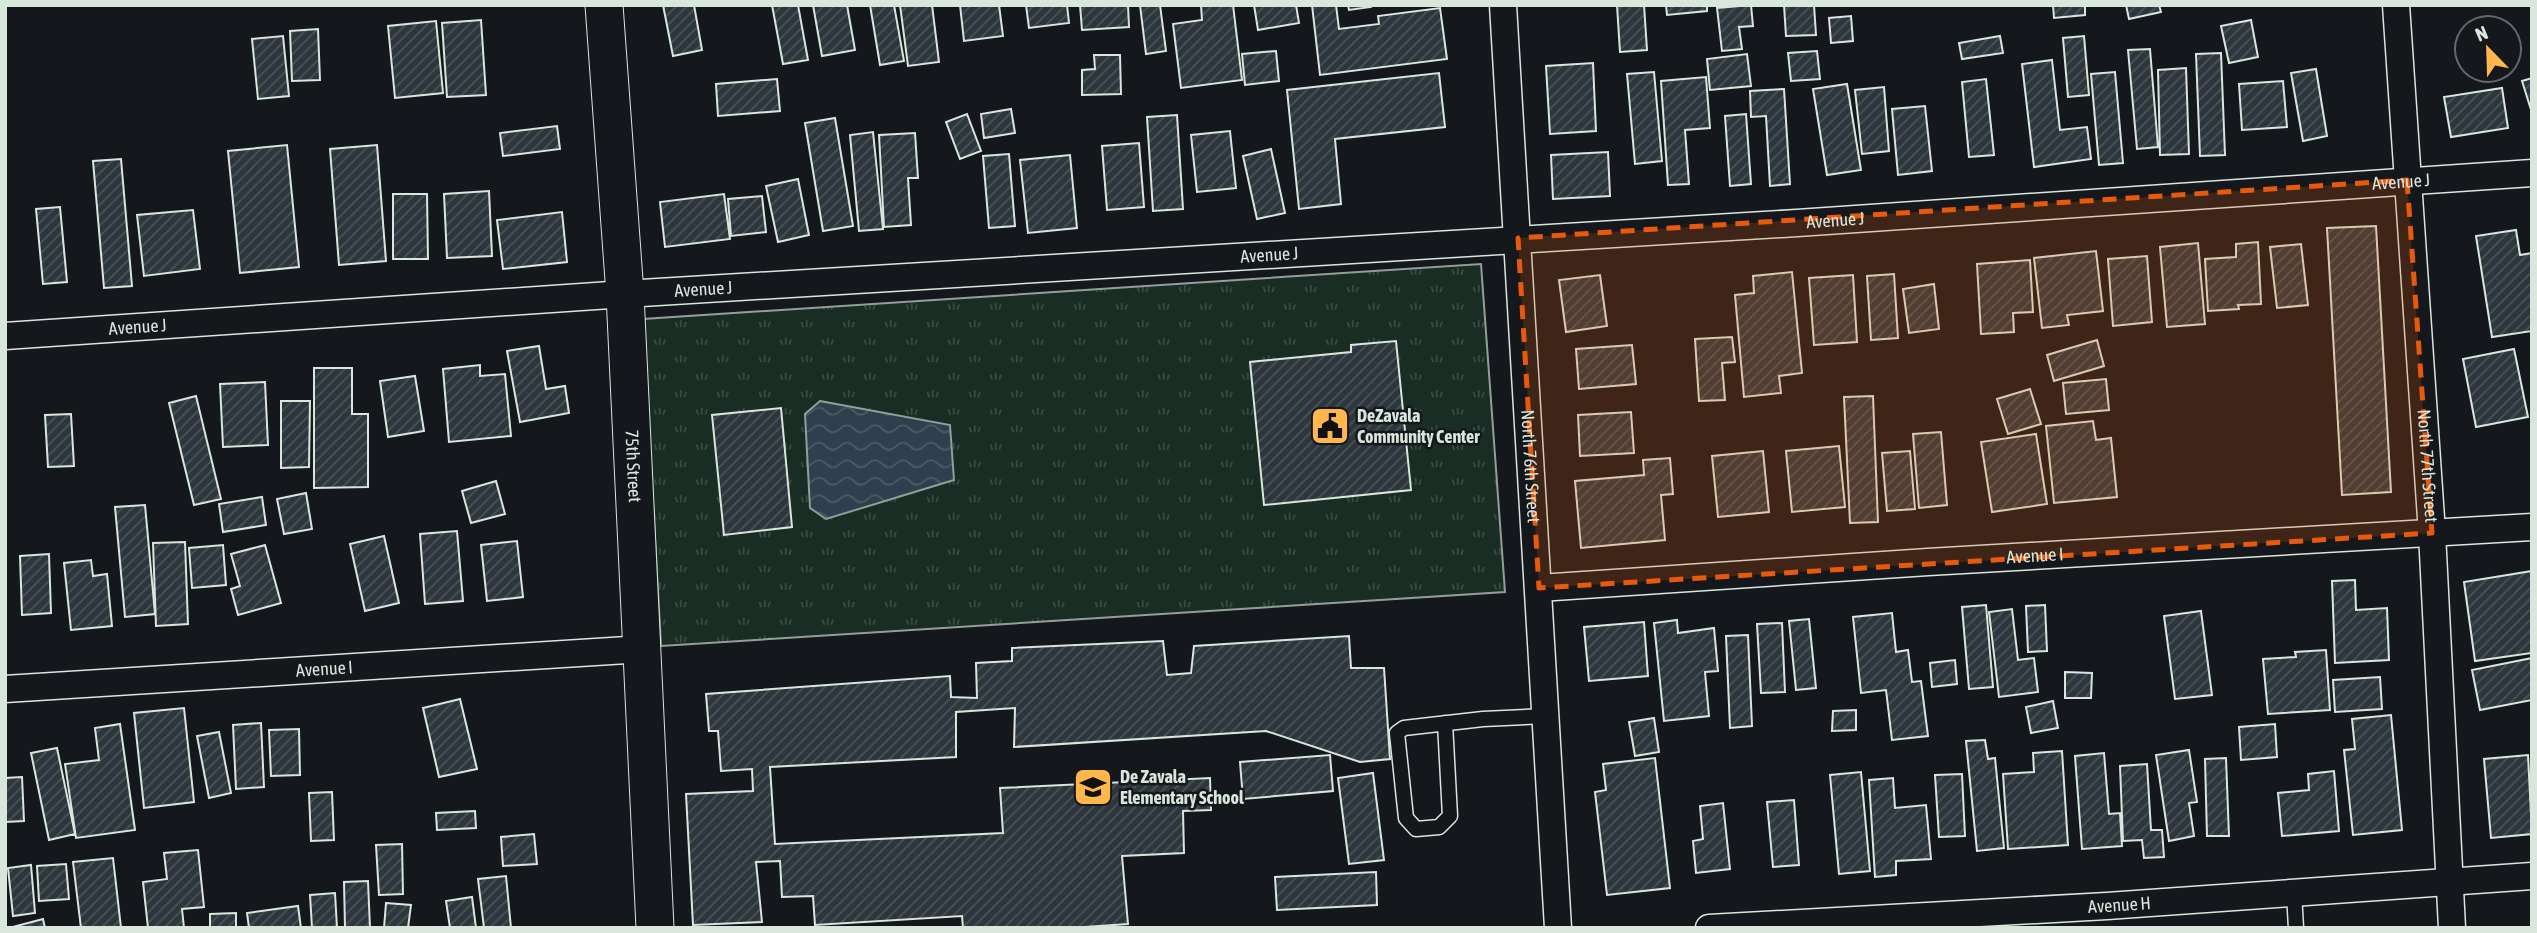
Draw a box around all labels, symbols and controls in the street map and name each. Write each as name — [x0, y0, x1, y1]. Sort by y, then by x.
north arrow — [2453, 14, 2523, 84]
text: N — [2472, 21, 2491, 46]
street label: Avenue J — [2371, 169, 2431, 194]
street label: Avenue J — [1806, 207, 1865, 232]
street label: Avenue J — [1240, 242, 1299, 267]
street label: Avenue J — [674, 277, 733, 301]
street label: Avenue J — [108, 314, 167, 339]
public building icon: DeZavala Community Center — [1309, 405, 1351, 447]
place label: DeZavala Community Center — [1357, 405, 1480, 447]
street label: North 76th Street — [1517, 409, 1545, 523]
street label: North 77th Street — [2414, 409, 2442, 523]
street label: 75th Street — [621, 429, 646, 503]
street label: Avenue I — [2006, 543, 2064, 567]
street label: Avenue I — [295, 656, 353, 681]
school or university icon: De Zavala Elementary School — [1072, 766, 1114, 808]
place label: De Zavala Elementary School — [1120, 766, 1244, 808]
street label: Avenue H — [2087, 892, 2151, 917]

